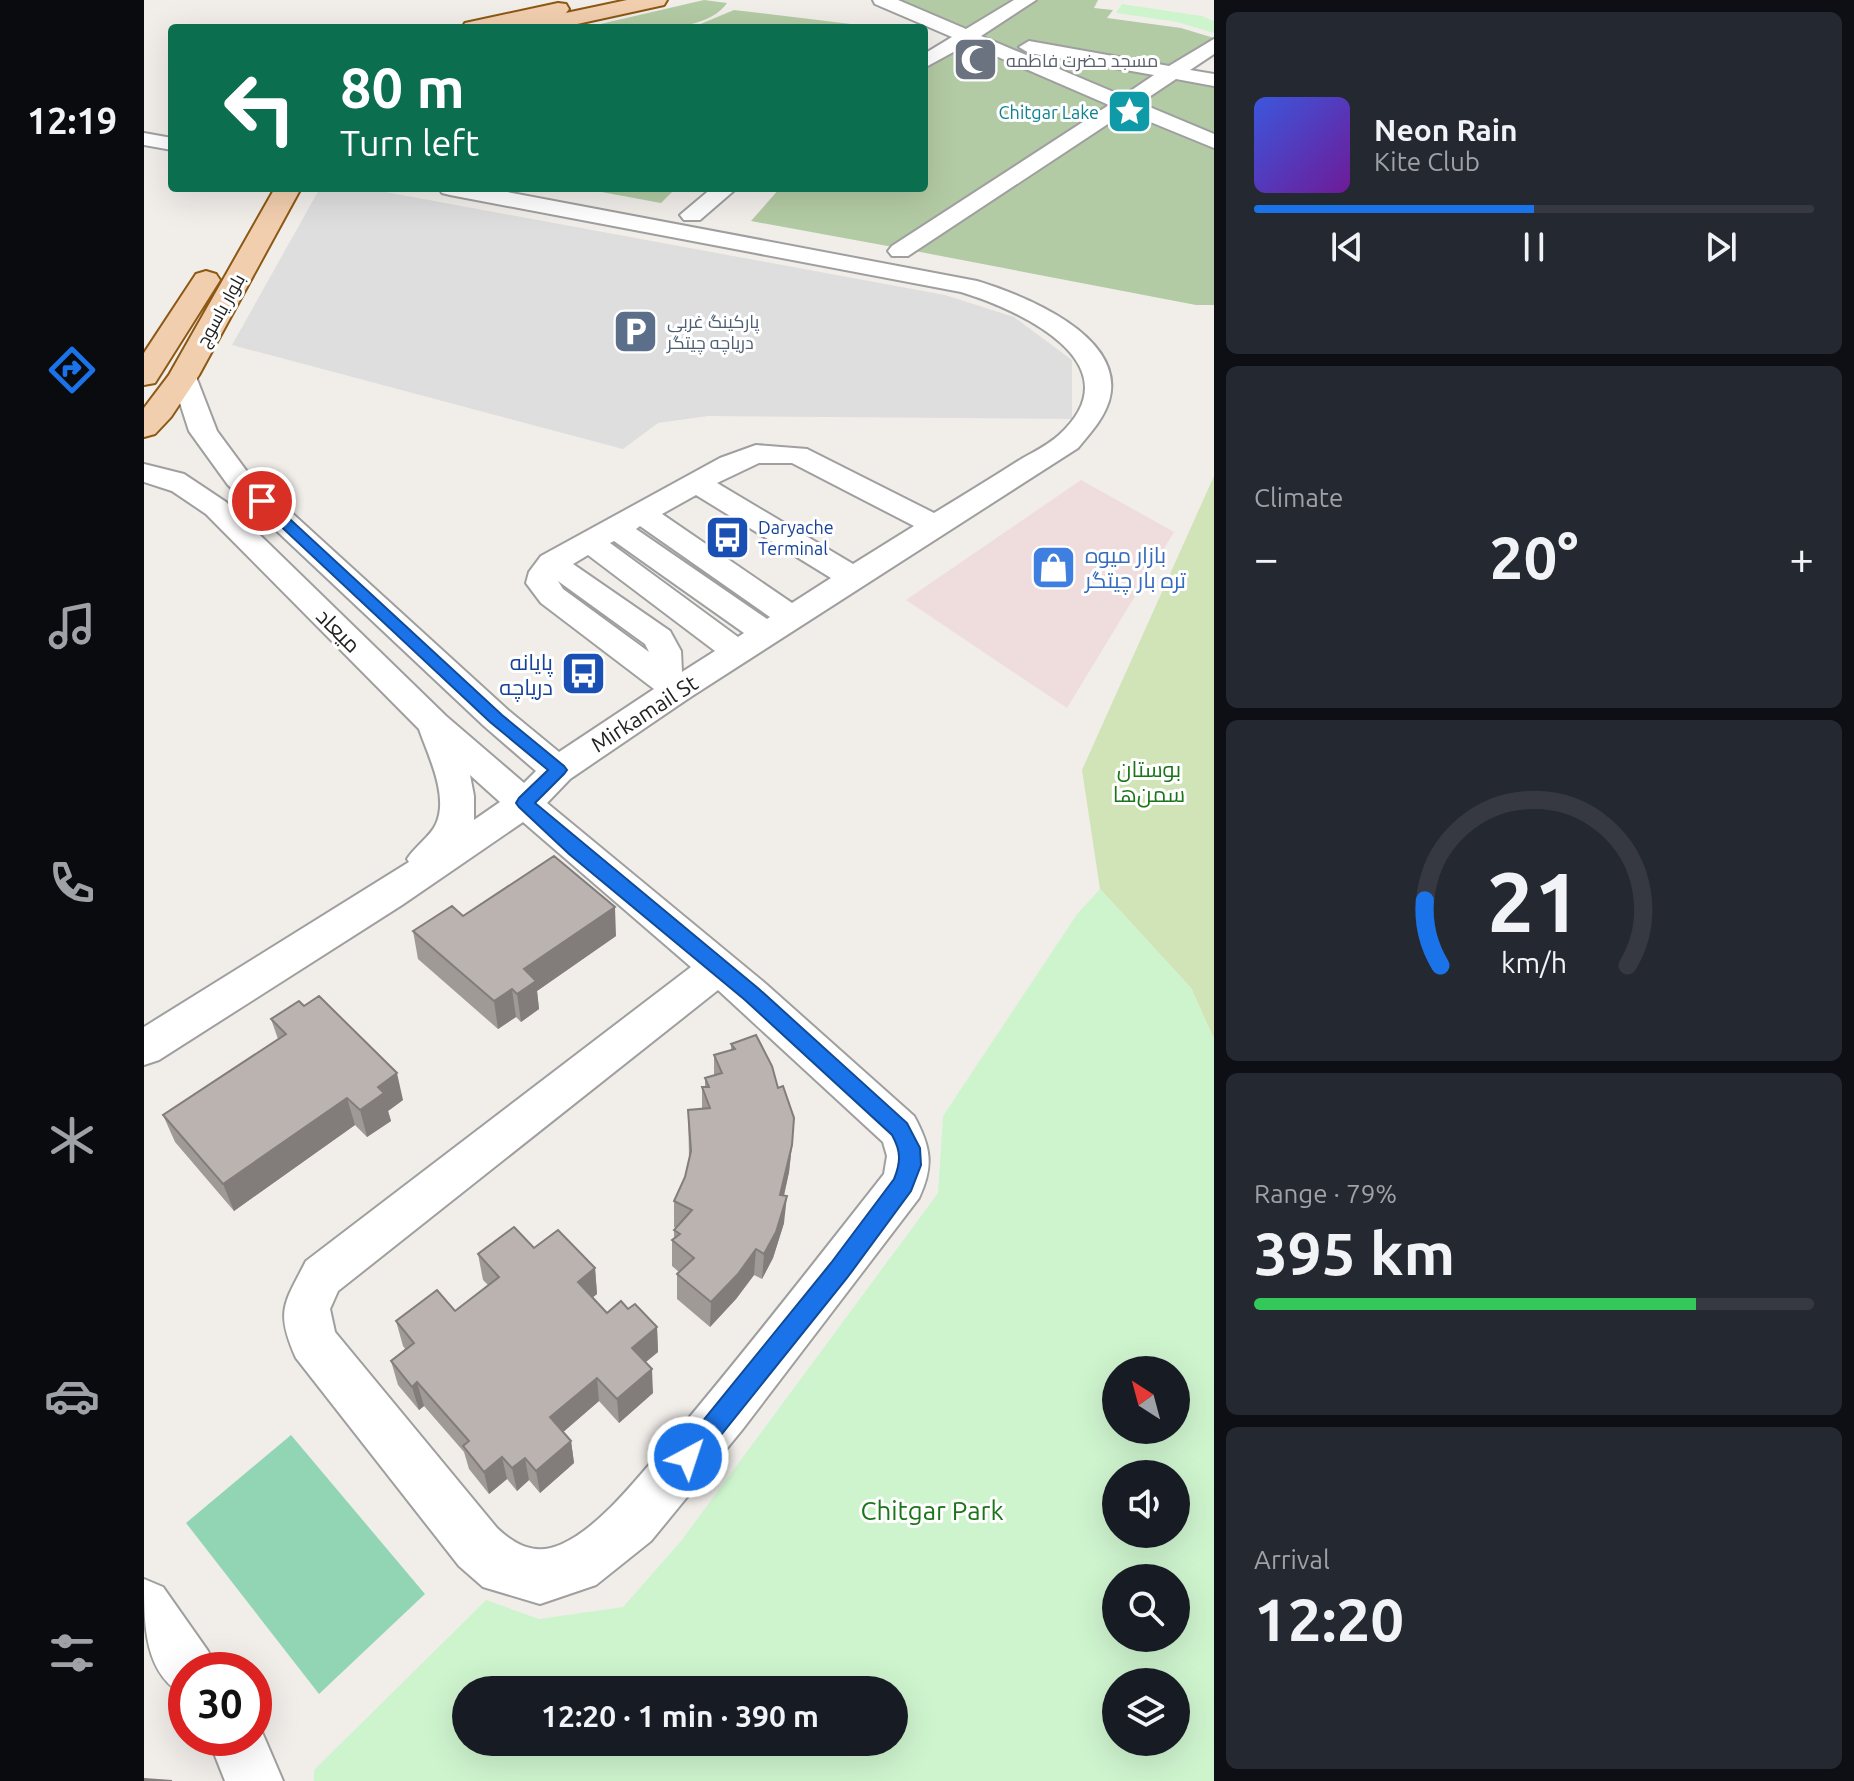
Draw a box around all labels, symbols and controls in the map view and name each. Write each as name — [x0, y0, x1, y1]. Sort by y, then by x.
mosque icon: مسجد حضرت فاطمه — [951, 36, 999, 84]
place label: مسجد حضرت فاطمه — [1006, 50, 1158, 72]
icon: left — [208, 56, 312, 160]
text: 80 m — [340, 56, 465, 119]
place icon: Chitgar Lake — [1106, 88, 1154, 136]
text: 12:19 — [27, 100, 117, 141]
place label: Chitgar Lake — [999, 102, 1099, 122]
text: Neon Rain — [1374, 113, 1518, 147]
text: Turn left — [340, 122, 479, 163]
text: Kite Club — [1374, 147, 1480, 176]
icon: previous — [1325, 225, 1369, 269]
icon: pause — [1512, 225, 1556, 269]
icon: next — [1699, 225, 1743, 269]
street label: بلوار یاسوج — [192, 270, 251, 351]
parking icon: پارکینگ غربی دریاچه چیتگر — [612, 307, 660, 355]
place label: پارکینگ غربی دریاچه چیتگر — [666, 311, 759, 355]
icon: directions — [44, 342, 100, 398]
pin — [228, 467, 296, 535]
icon: arrive — [240, 479, 284, 523]
text: Climate — [1254, 483, 1343, 512]
bus stop icon: Daryache Terminal — [703, 513, 751, 561]
place label: Daryache Terminal — [758, 517, 834, 558]
text: 20° — [1490, 523, 1578, 590]
text: − — [1254, 533, 1279, 582]
text: + — [1789, 533, 1814, 582]
place label: بازار میوه تره بار چیتگر — [1083, 542, 1186, 595]
shop icon: بازار میوه تره بار چیتگر — [1030, 543, 1078, 591]
icon: music — [44, 598, 100, 654]
street label: میعاد — [312, 603, 366, 657]
place label: پایانه دریاچه — [499, 649, 553, 702]
bus stop icon: پایانه دریاچه — [560, 650, 608, 698]
street label: Mirkamail St — [586, 669, 702, 757]
park label: بوستان سمن‌ها — [1113, 756, 1185, 808]
text: 21 — [1487, 854, 1581, 948]
icon: phone — [44, 855, 100, 911]
text: km/h — [1501, 947, 1567, 979]
icon: climate — [44, 1112, 100, 1168]
text: Range · 79% — [1254, 1179, 1397, 1208]
text: 395 km — [1254, 1219, 1455, 1286]
north arrow — [1102, 1356, 1190, 1444]
map controls — [1102, 1356, 1190, 1756]
icon: car — [44, 1368, 100, 1424]
position arrow — [646, 1415, 730, 1499]
button: sound — [1102, 1460, 1190, 1548]
park label: Chitgar Park — [860, 1496, 1004, 1525]
text: Arrival — [1254, 1545, 1330, 1574]
button: search — [1102, 1564, 1190, 1652]
text: 12:20 — [1254, 1585, 1404, 1652]
icon: filters — [44, 1625, 100, 1681]
speed limit sign: 30 — [168, 1652, 272, 1756]
button: layers — [1102, 1668, 1190, 1756]
text: 12:20 · 1 min · 390 m — [541, 1699, 819, 1733]

